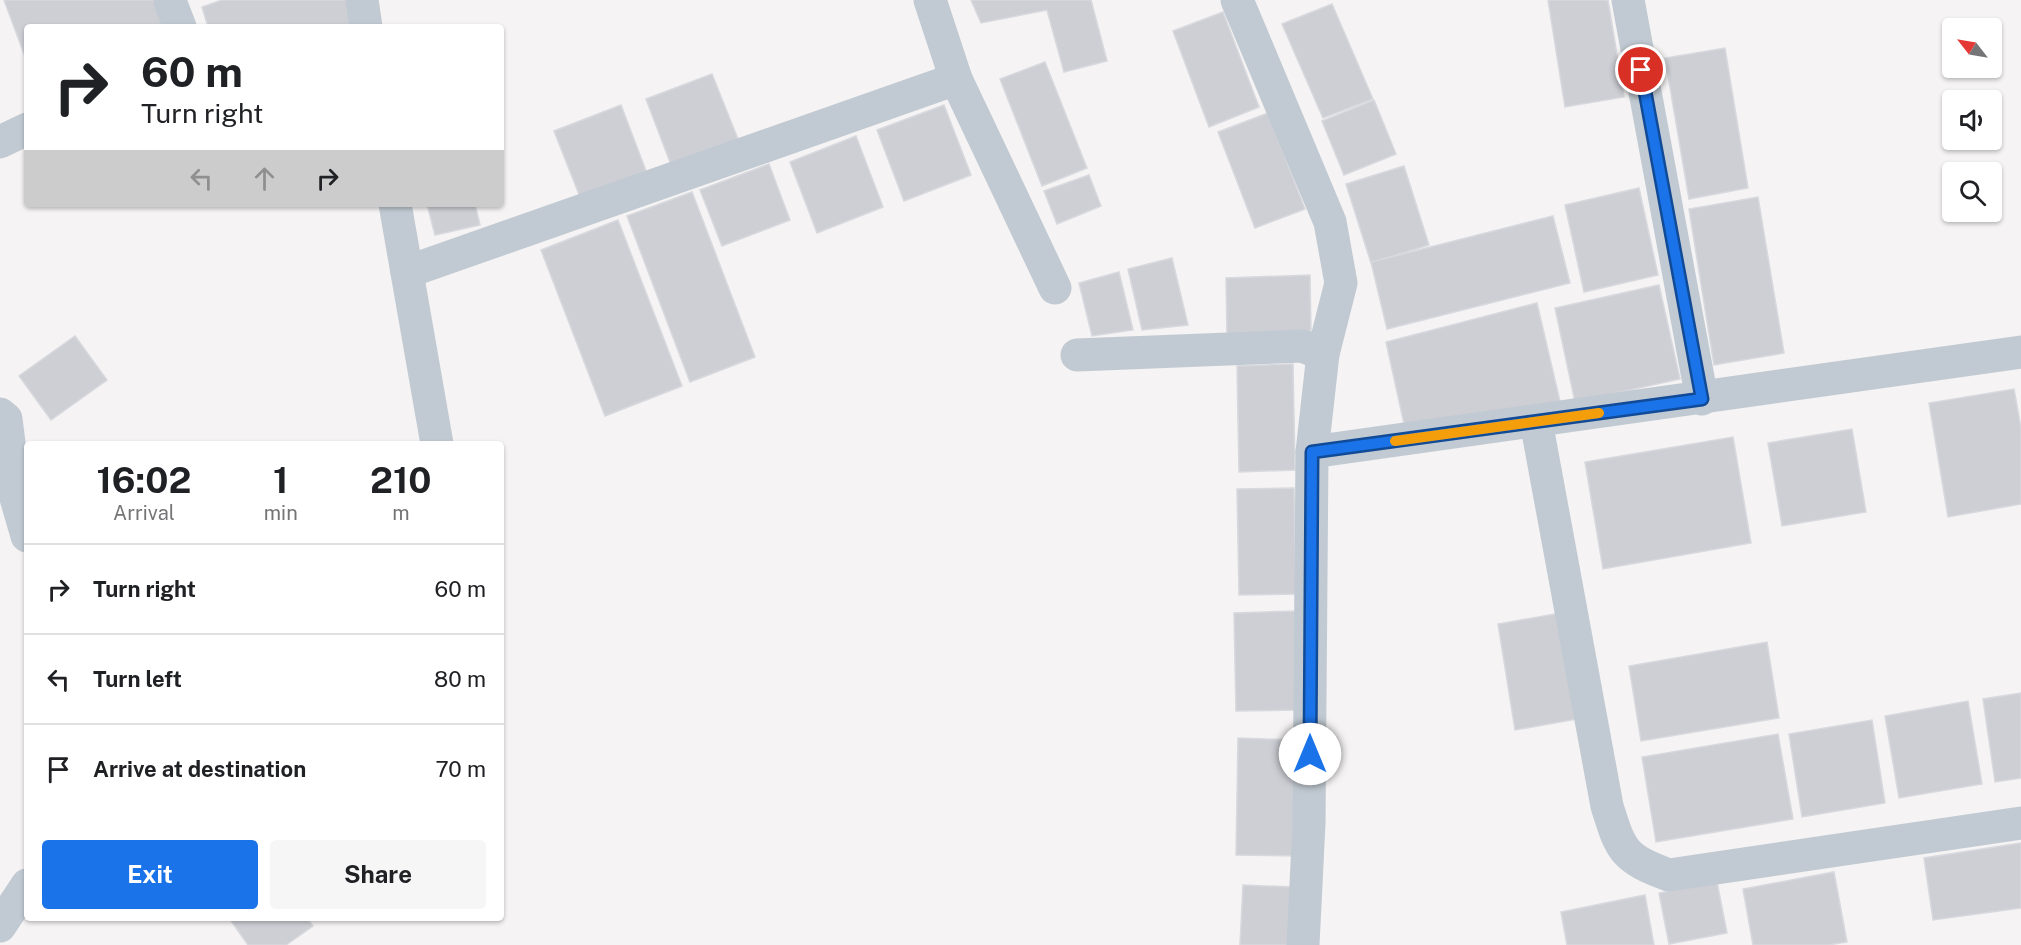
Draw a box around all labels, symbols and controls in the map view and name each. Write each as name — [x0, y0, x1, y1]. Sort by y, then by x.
north arrow — [1942, 18, 2002, 78]
map controls — [1942, 18, 2002, 222]
pin — [1615, 44, 1666, 95]
text: 60 m — [141, 47, 243, 96]
icon: right — [42, 48, 120, 126]
icon: arrive — [1624, 53, 1657, 86]
button: sound — [1942, 90, 2002, 150]
text: Turn right — [141, 97, 264, 129]
icon: left — [185, 162, 218, 195]
icon: ahead — [248, 162, 281, 195]
icon: right — [311, 162, 344, 195]
button: search — [1942, 162, 2002, 222]
text: 16:02 — [96, 459, 191, 501]
text: 1 — [273, 459, 288, 501]
text: 210 — [370, 459, 432, 501]
text: Arrival — [113, 501, 175, 525]
text: min — [264, 501, 298, 525]
text: m — [392, 501, 409, 525]
icon: right — [42, 573, 75, 606]
text: Turn right — [93, 576, 196, 602]
text: 60 m — [435, 576, 486, 602]
icon: left — [42, 663, 75, 696]
text: Turn left — [93, 666, 182, 692]
text: 80 m — [434, 666, 486, 692]
position arrow — [1278, 722, 1342, 786]
icon: arrive — [42, 753, 75, 786]
text: Arrive at destination — [93, 756, 306, 782]
text: 70 m — [435, 756, 486, 782]
button: Exit — [42, 840, 258, 909]
button: Share — [270, 840, 486, 909]

